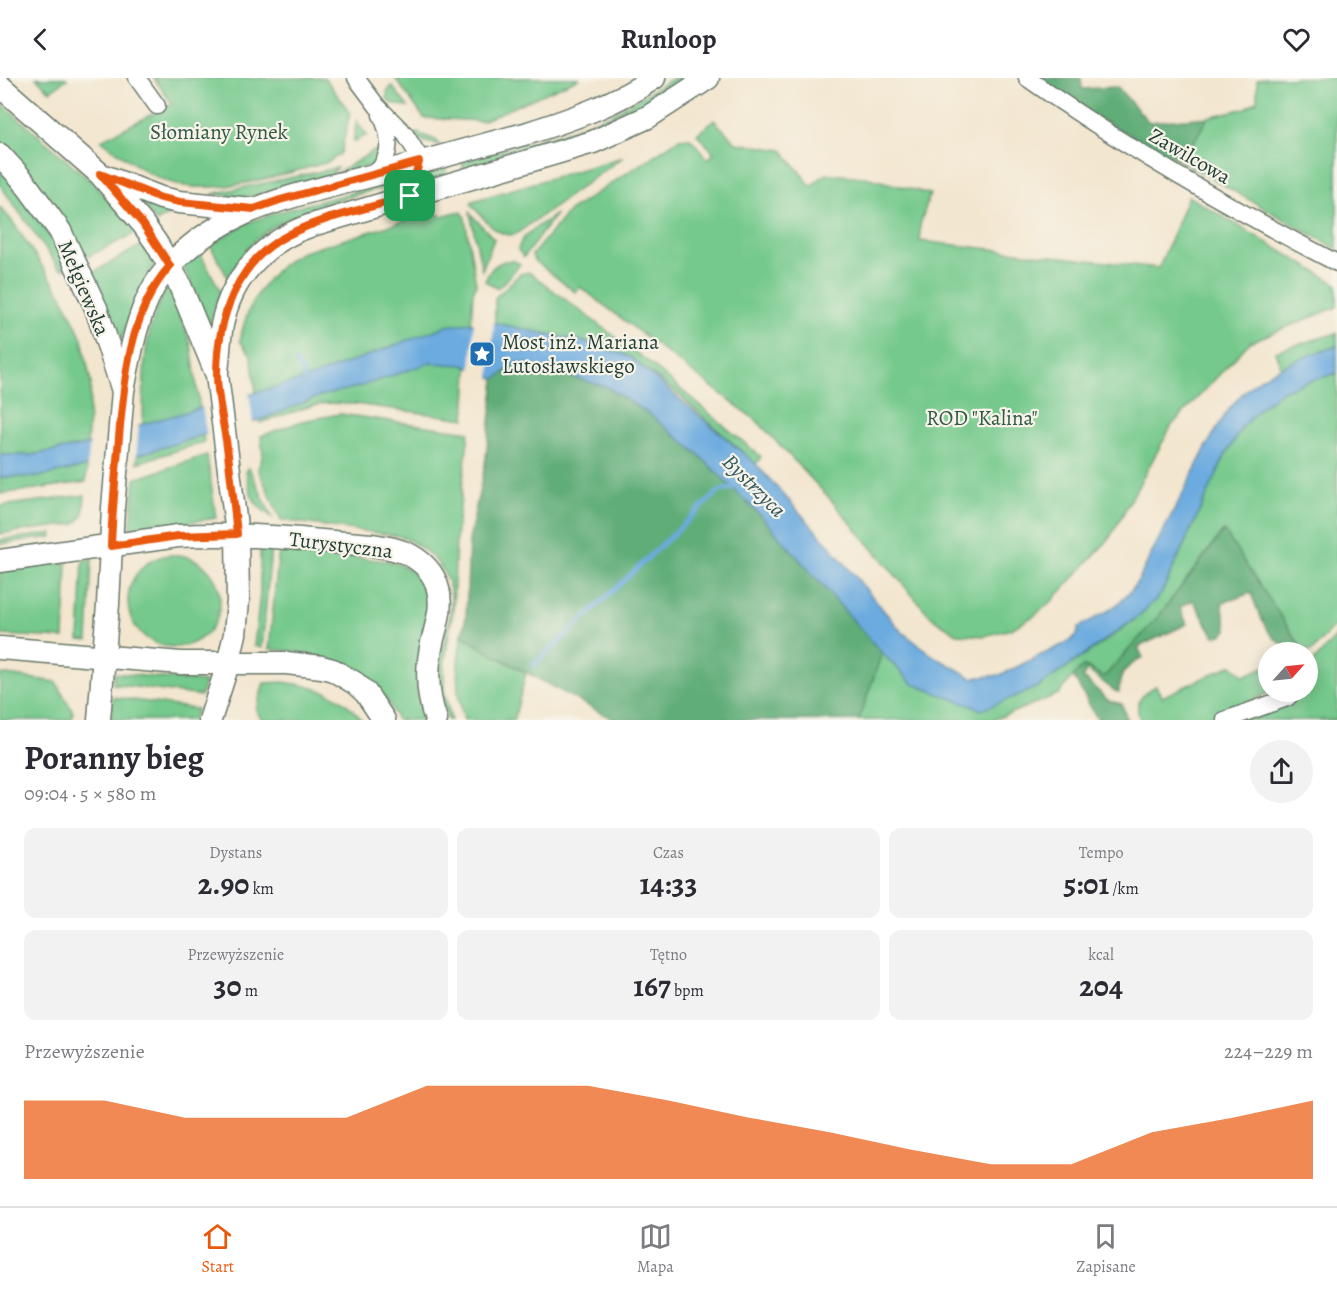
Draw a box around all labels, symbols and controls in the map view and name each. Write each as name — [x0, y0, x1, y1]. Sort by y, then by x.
text: Runloop — [620, 21, 717, 57]
icon: back — [24, 23, 57, 56]
icon: heart — [1280, 23, 1313, 56]
park label: Słomiany Rynek — [150, 118, 289, 146]
street label: Zawilcowa — [1144, 121, 1236, 191]
pin — [384, 170, 435, 221]
icon: arrive — [393, 179, 426, 212]
street label: Mełgiewska — [51, 236, 117, 340]
place label: Most inż. Mariana Lutosławskiego — [502, 328, 659, 380]
place icon: Most inż. Mariana Lutosławskiego — [467, 339, 497, 369]
park label: ROD "Kalina" — [926, 404, 1038, 432]
water label: Bystrzyca — [716, 448, 792, 524]
street label: Turystyczna — [288, 525, 395, 565]
north arrow — [1258, 642, 1318, 702]
map controls — [1258, 642, 1318, 702]
text: Poranny bieg — [24, 735, 204, 780]
button: share — [1250, 740, 1313, 803]
text: 09:04 · 5 × 580 m — [24, 780, 156, 807]
text: Dystans — [209, 842, 262, 864]
text: Czas — [653, 842, 684, 864]
text: Tempo — [1079, 842, 1124, 864]
text: 2.90 — [198, 864, 249, 904]
text: 14:33 — [640, 864, 697, 904]
text: 5:01 — [1063, 864, 1109, 904]
text: km — [249, 878, 274, 900]
text: /km — [1109, 878, 1139, 900]
text: Przewyższenie — [188, 944, 284, 966]
text: Tętno — [650, 944, 687, 966]
text: kcal — [1088, 944, 1114, 966]
text: 30 — [214, 966, 242, 1006]
text: 167 — [633, 966, 671, 1006]
text: 204 — [1079, 966, 1123, 1006]
text: m — [242, 980, 258, 1002]
text: bpm — [671, 980, 704, 1002]
text: Przewyższenie — [24, 1038, 145, 1065]
text: 224–229 m — [1224, 1038, 1313, 1065]
tab: Start — [201, 1220, 234, 1278]
tab: Mapa — [637, 1220, 674, 1278]
tab: Zapisane — [1076, 1220, 1136, 1278]

